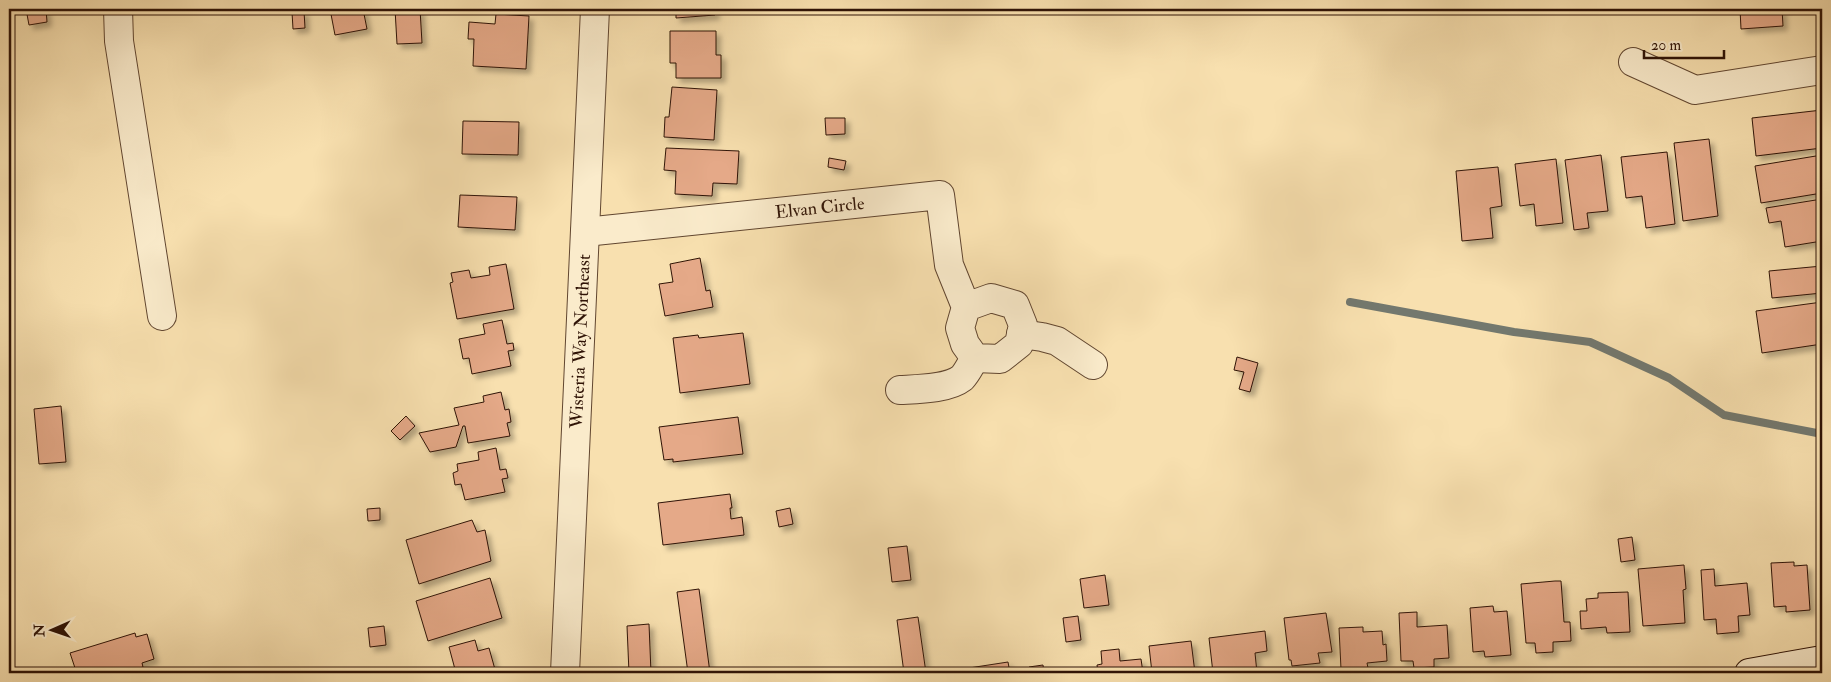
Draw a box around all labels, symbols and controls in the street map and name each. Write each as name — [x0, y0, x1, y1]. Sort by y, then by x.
scale bar — [1644, 28, 1724, 60]
text: 20 m — [1651, 36, 1681, 55]
street label: Elvan Circle — [774, 191, 866, 224]
street label: Wisteria Way Northeast — [565, 254, 595, 430]
north arrow — [28, 604, 78, 654]
text: N — [31, 623, 48, 638]

